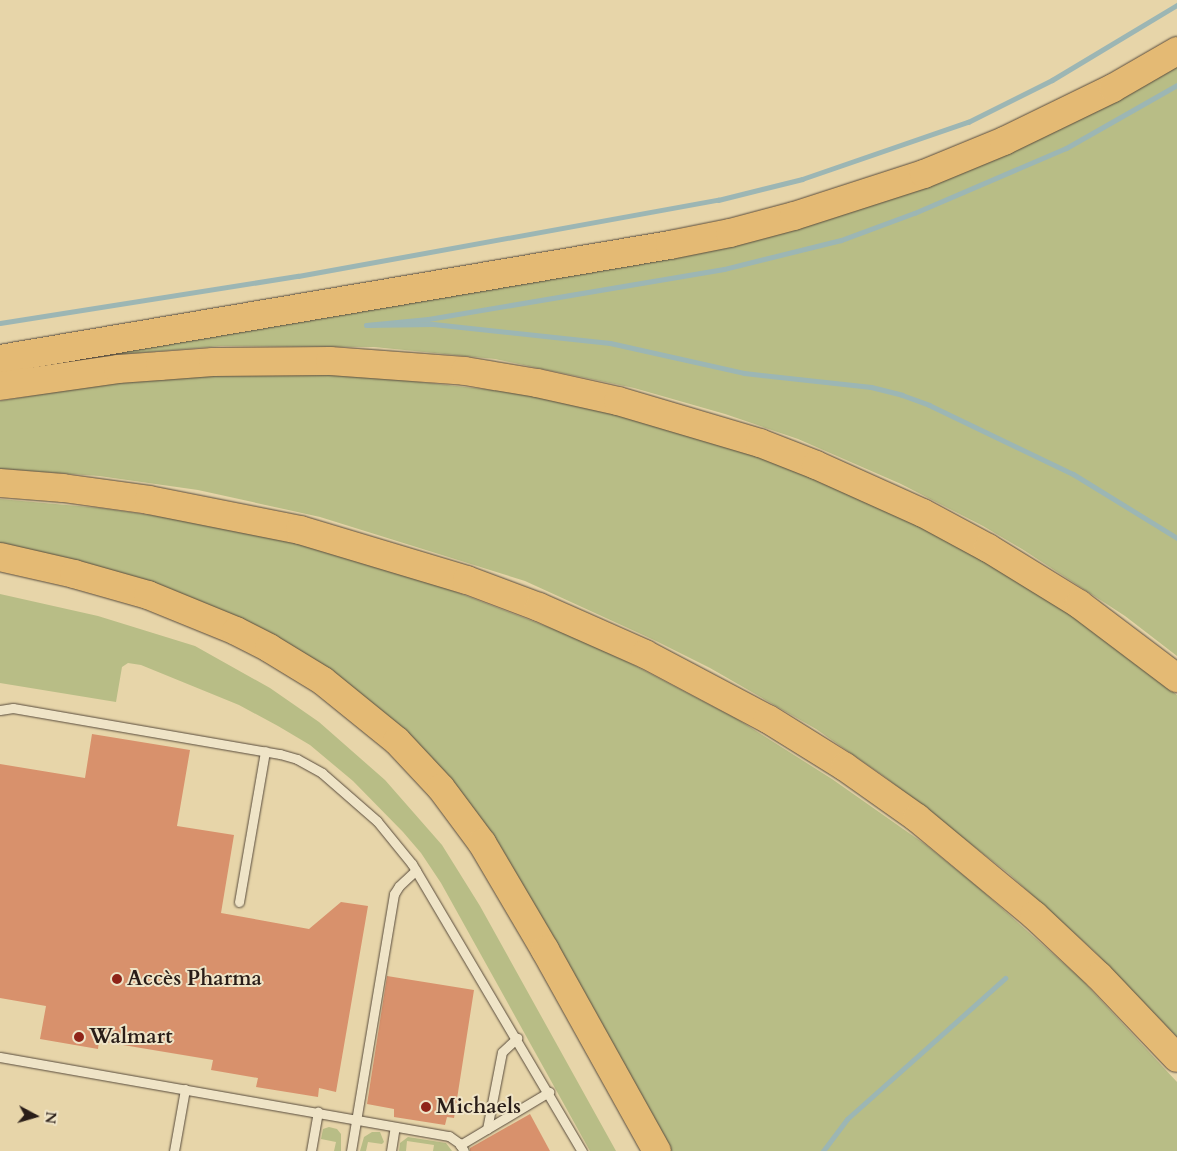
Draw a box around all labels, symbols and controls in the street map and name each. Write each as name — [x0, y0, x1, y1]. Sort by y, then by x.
place label: Accès Pharma — [127, 966, 262, 992]
marker: Accès Pharma — [111, 973, 123, 985]
place label: Walmart — [89, 1024, 173, 1050]
marker: Walmart — [73, 1031, 85, 1043]
north arrow — [10, 1091, 60, 1141]
place label: Michaels — [436, 1094, 521, 1120]
marker: Michaels — [420, 1101, 432, 1113]
text: N — [40, 1111, 60, 1125]

